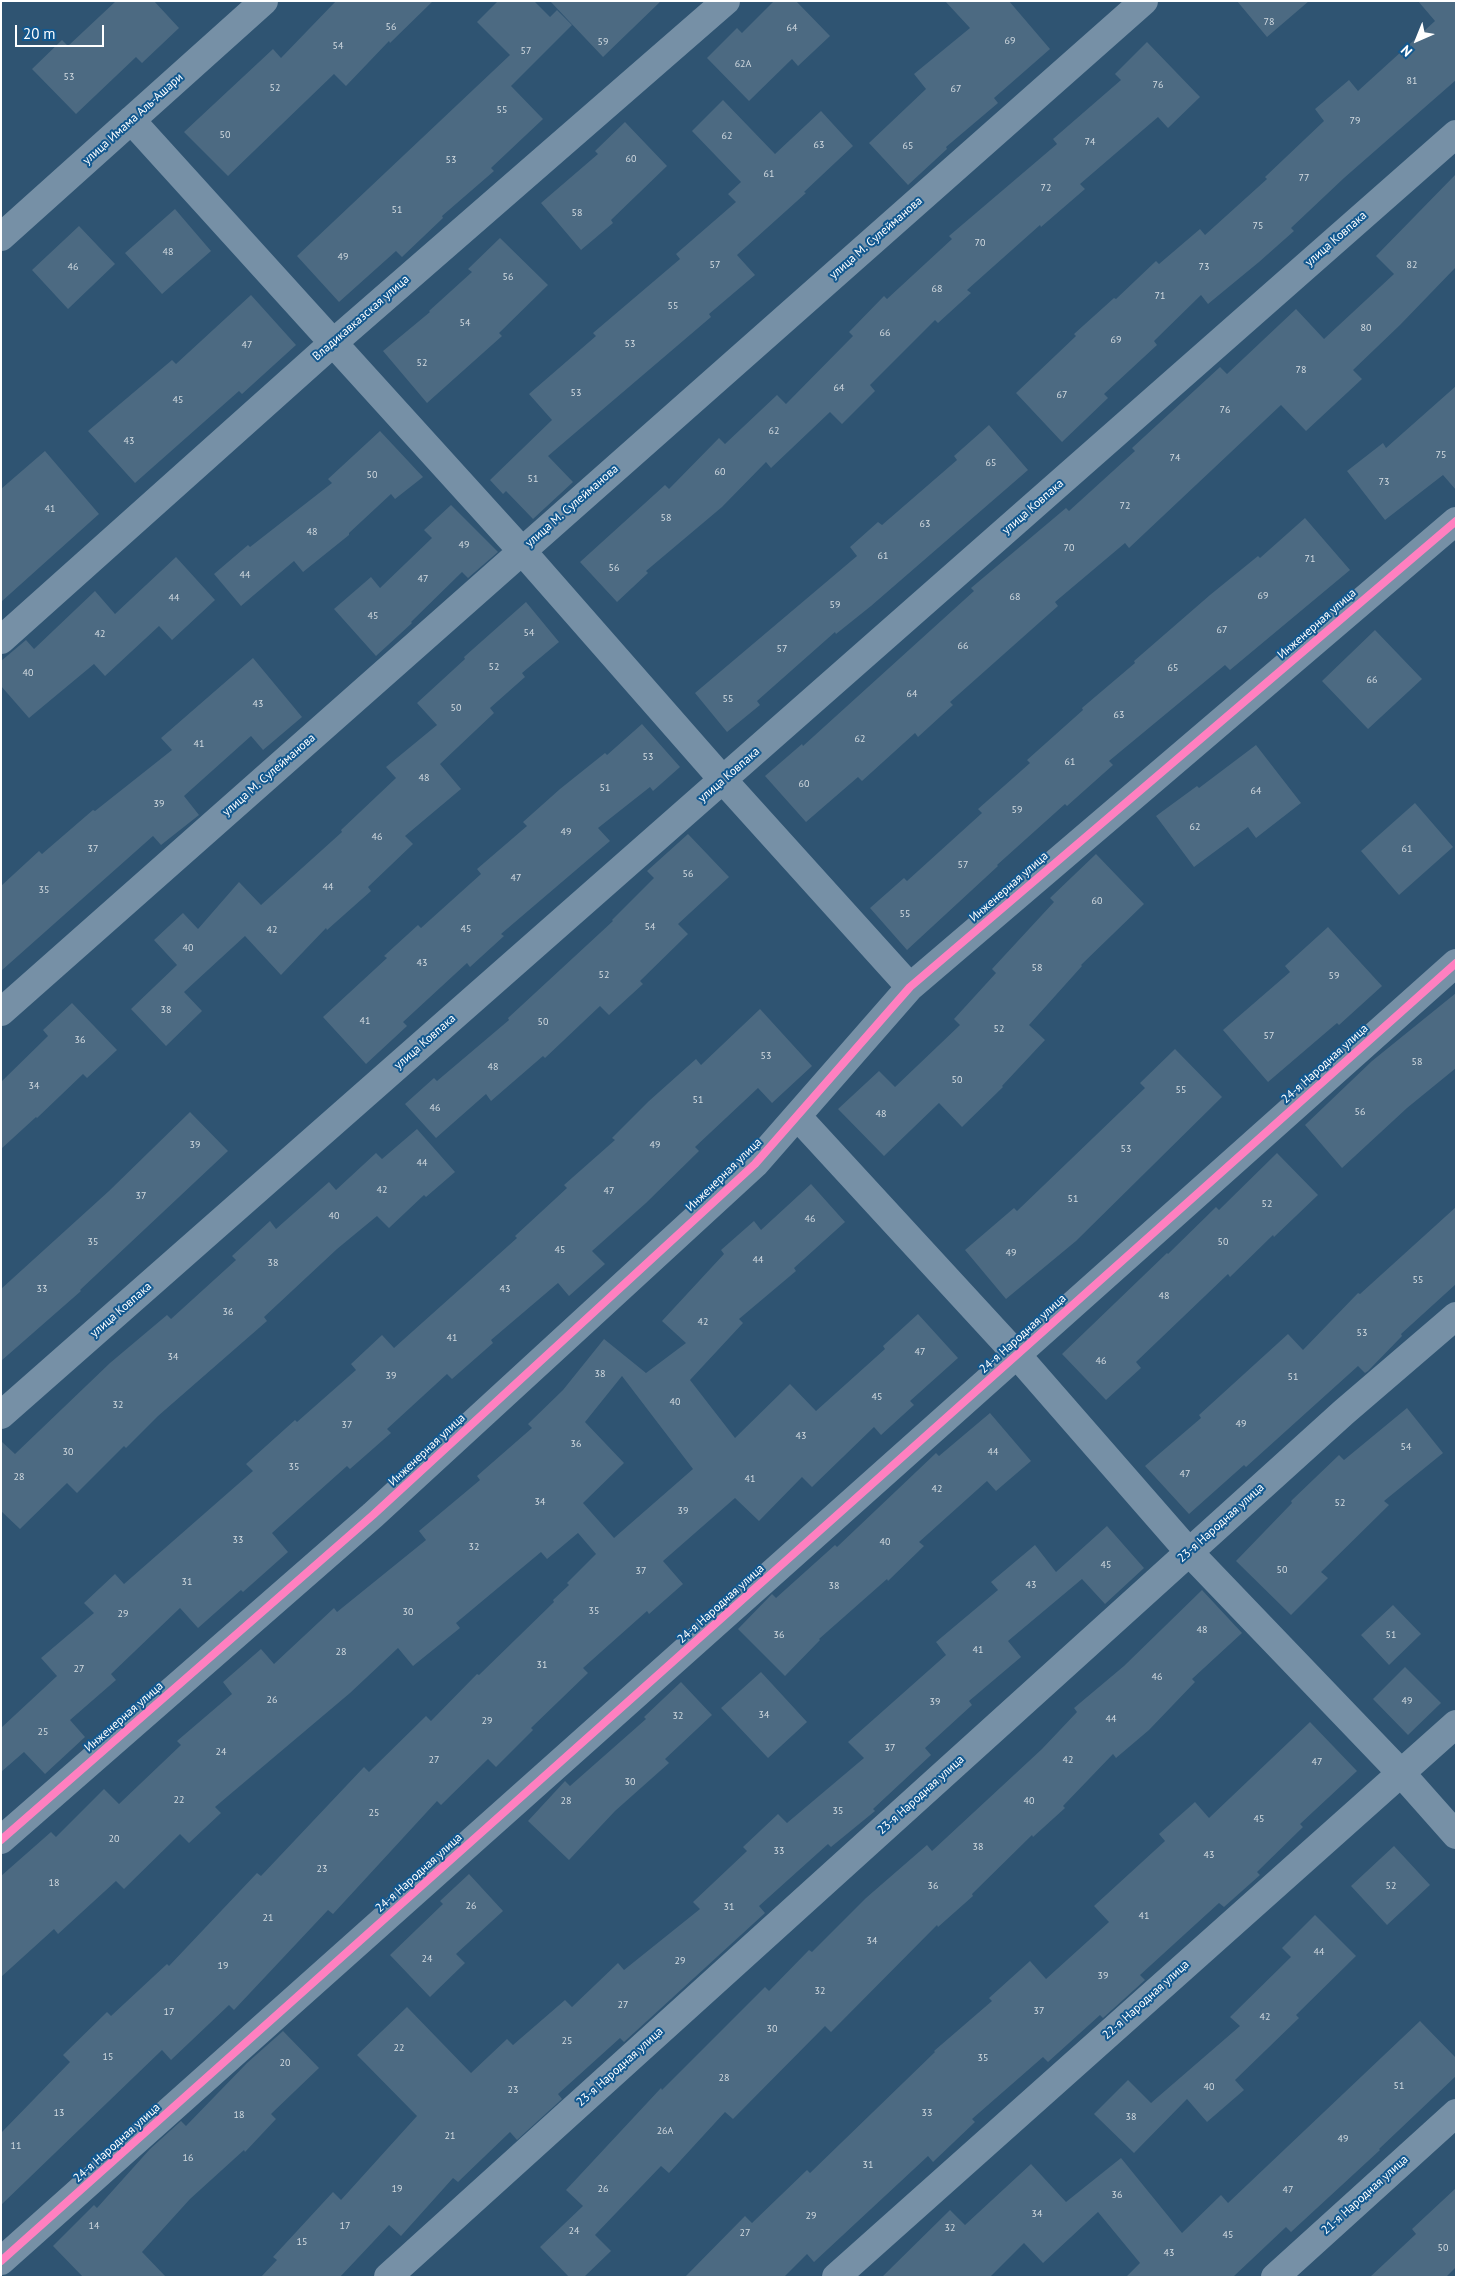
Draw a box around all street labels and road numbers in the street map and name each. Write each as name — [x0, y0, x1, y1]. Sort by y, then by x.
street label: улица Имама Аль-Ашари — [80, 70, 186, 168]
street label: улица М. Сулейманова — [827, 194, 925, 282]
street label: улица Ковпака — [1302, 208, 1370, 270]
street label: Владикавказская улица — [310, 272, 412, 364]
street label: улица М. Сулейманова — [523, 462, 621, 550]
street label: улица Ковпака — [999, 476, 1067, 538]
street label: Инженерная улица — [1275, 586, 1359, 662]
street label: улица М. Сулейманова — [220, 731, 318, 819]
street label: улица Ковпака — [695, 744, 763, 806]
street label: Инженерная улица — [967, 849, 1051, 925]
street label: улица Ковпака — [391, 1011, 459, 1073]
street label: 24-я Народная улица — [1279, 1021, 1371, 1107]
street label: Инженерная улица — [683, 1135, 765, 1215]
street label: улица Ковпака — [87, 1279, 155, 1341]
street label: 24-я Народная улица — [977, 1291, 1069, 1377]
street label: Инженерная улица — [386, 1411, 468, 1489]
street label: 23-я Народная улица — [1175, 1480, 1267, 1566]
street label: 24-я Народная улица — [675, 1561, 767, 1647]
street label: Инженерная улица — [82, 1679, 166, 1755]
street label: 23-я Народная улица — [875, 1752, 967, 1838]
street label: 24-я Народная улица — [373, 1830, 465, 1916]
street label: 22-я Народная улица — [1100, 1957, 1192, 2043]
street label: 23-я Народная улица — [574, 2024, 666, 2110]
street label: 24-я Народная улица — [71, 2100, 163, 2186]
street label: 21-я Народная улица — [1319, 2152, 1411, 2238]

